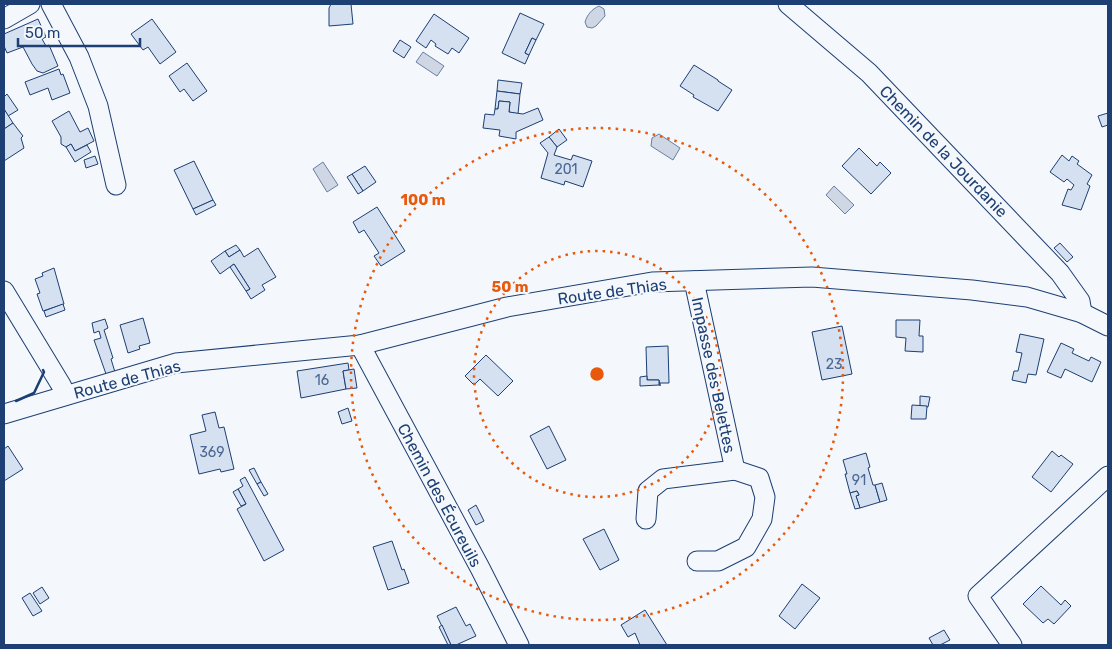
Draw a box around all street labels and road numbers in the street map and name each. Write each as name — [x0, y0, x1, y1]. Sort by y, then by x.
street label: Chemin de la Jourdanie — [876, 81, 1012, 221]
street label: Route de Thias — [556, 274, 668, 309]
street label: Impasse des Belettes — [688, 295, 739, 455]
street label: Route de Thias — [72, 356, 183, 403]
street label: Chemin des Écureuils — [394, 420, 486, 570]

